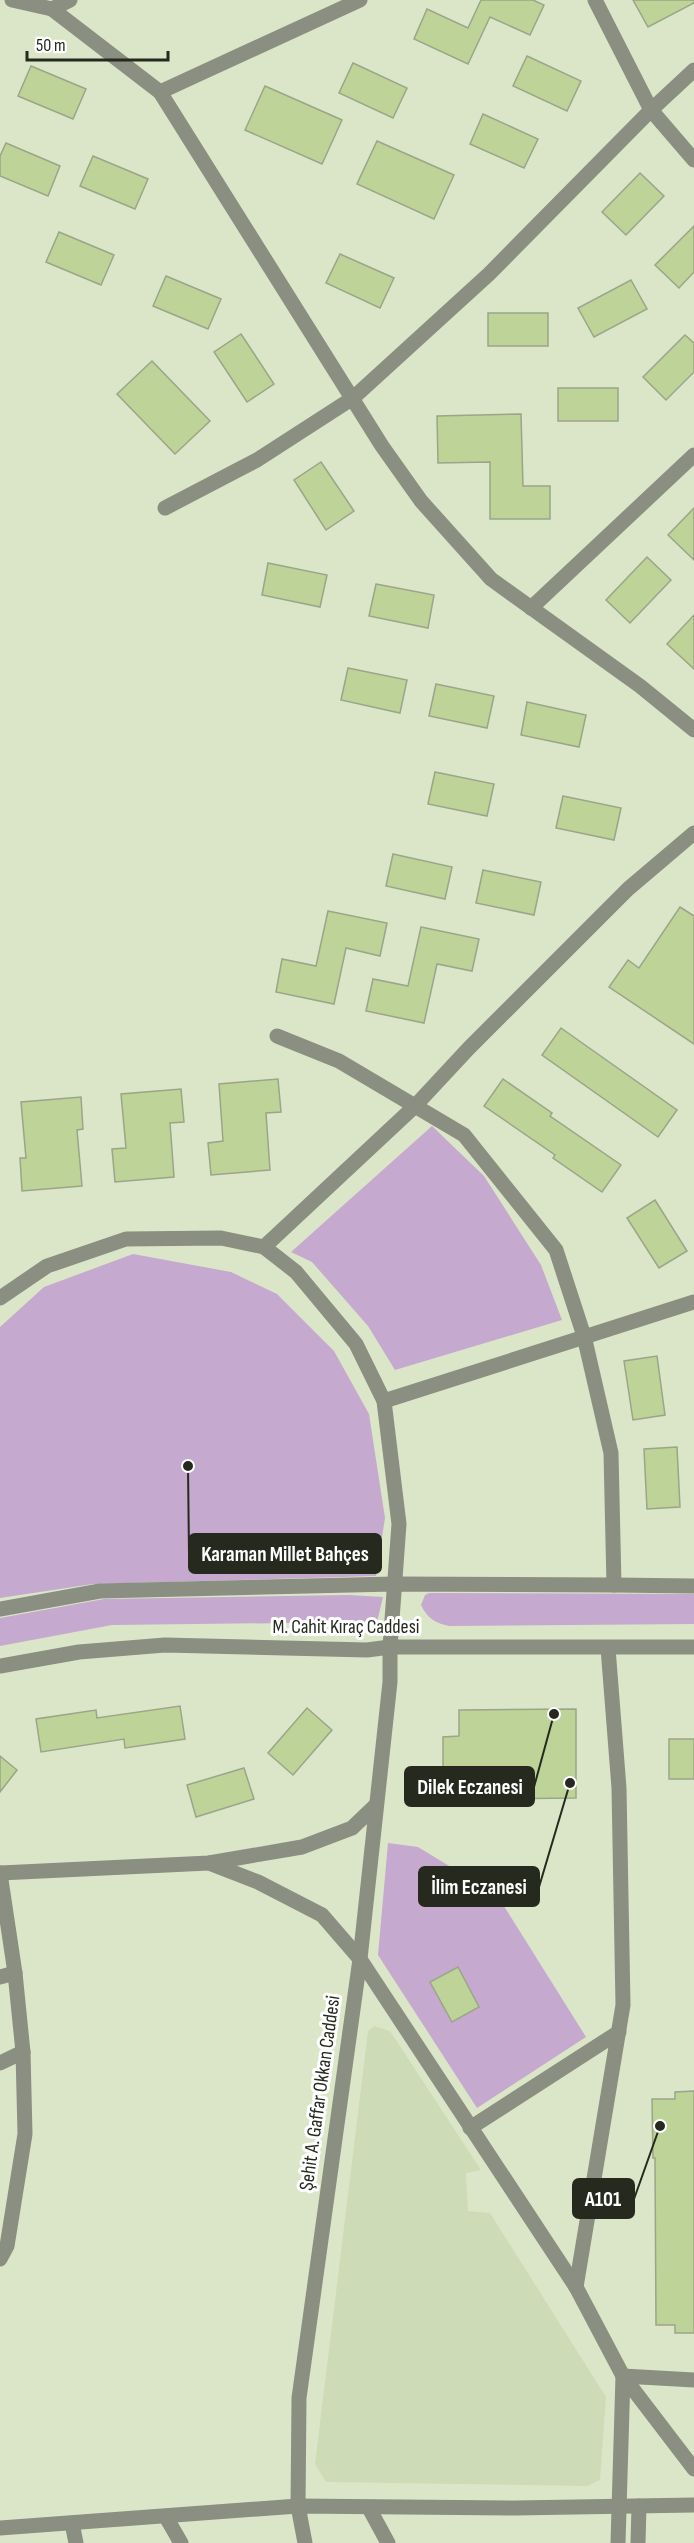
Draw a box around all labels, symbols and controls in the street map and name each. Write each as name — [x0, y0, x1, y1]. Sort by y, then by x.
scale bar — [27, 24, 168, 62]
text: 50 m — [36, 35, 66, 56]
callout: Karaman Millet Bahçes — [189, 1534, 381, 1573]
text: Karaman Millet Bahçes — [201, 1542, 369, 1567]
street label: M. Cahit Kıraç Caddesi — [272, 1615, 420, 1639]
callout: Dilek Eczanesi — [405, 1767, 534, 1806]
text: Dilek Eczanesi — [417, 1775, 523, 1800]
callout: İlim Eczanesi — [419, 1867, 539, 1906]
text: İlim Eczanesi — [431, 1875, 527, 1900]
street label: Şehit A. Gaffar Okkan Caddesi — [294, 1994, 346, 2192]
callout: A101 — [573, 2179, 634, 2218]
text: A101 — [584, 2187, 621, 2212]

